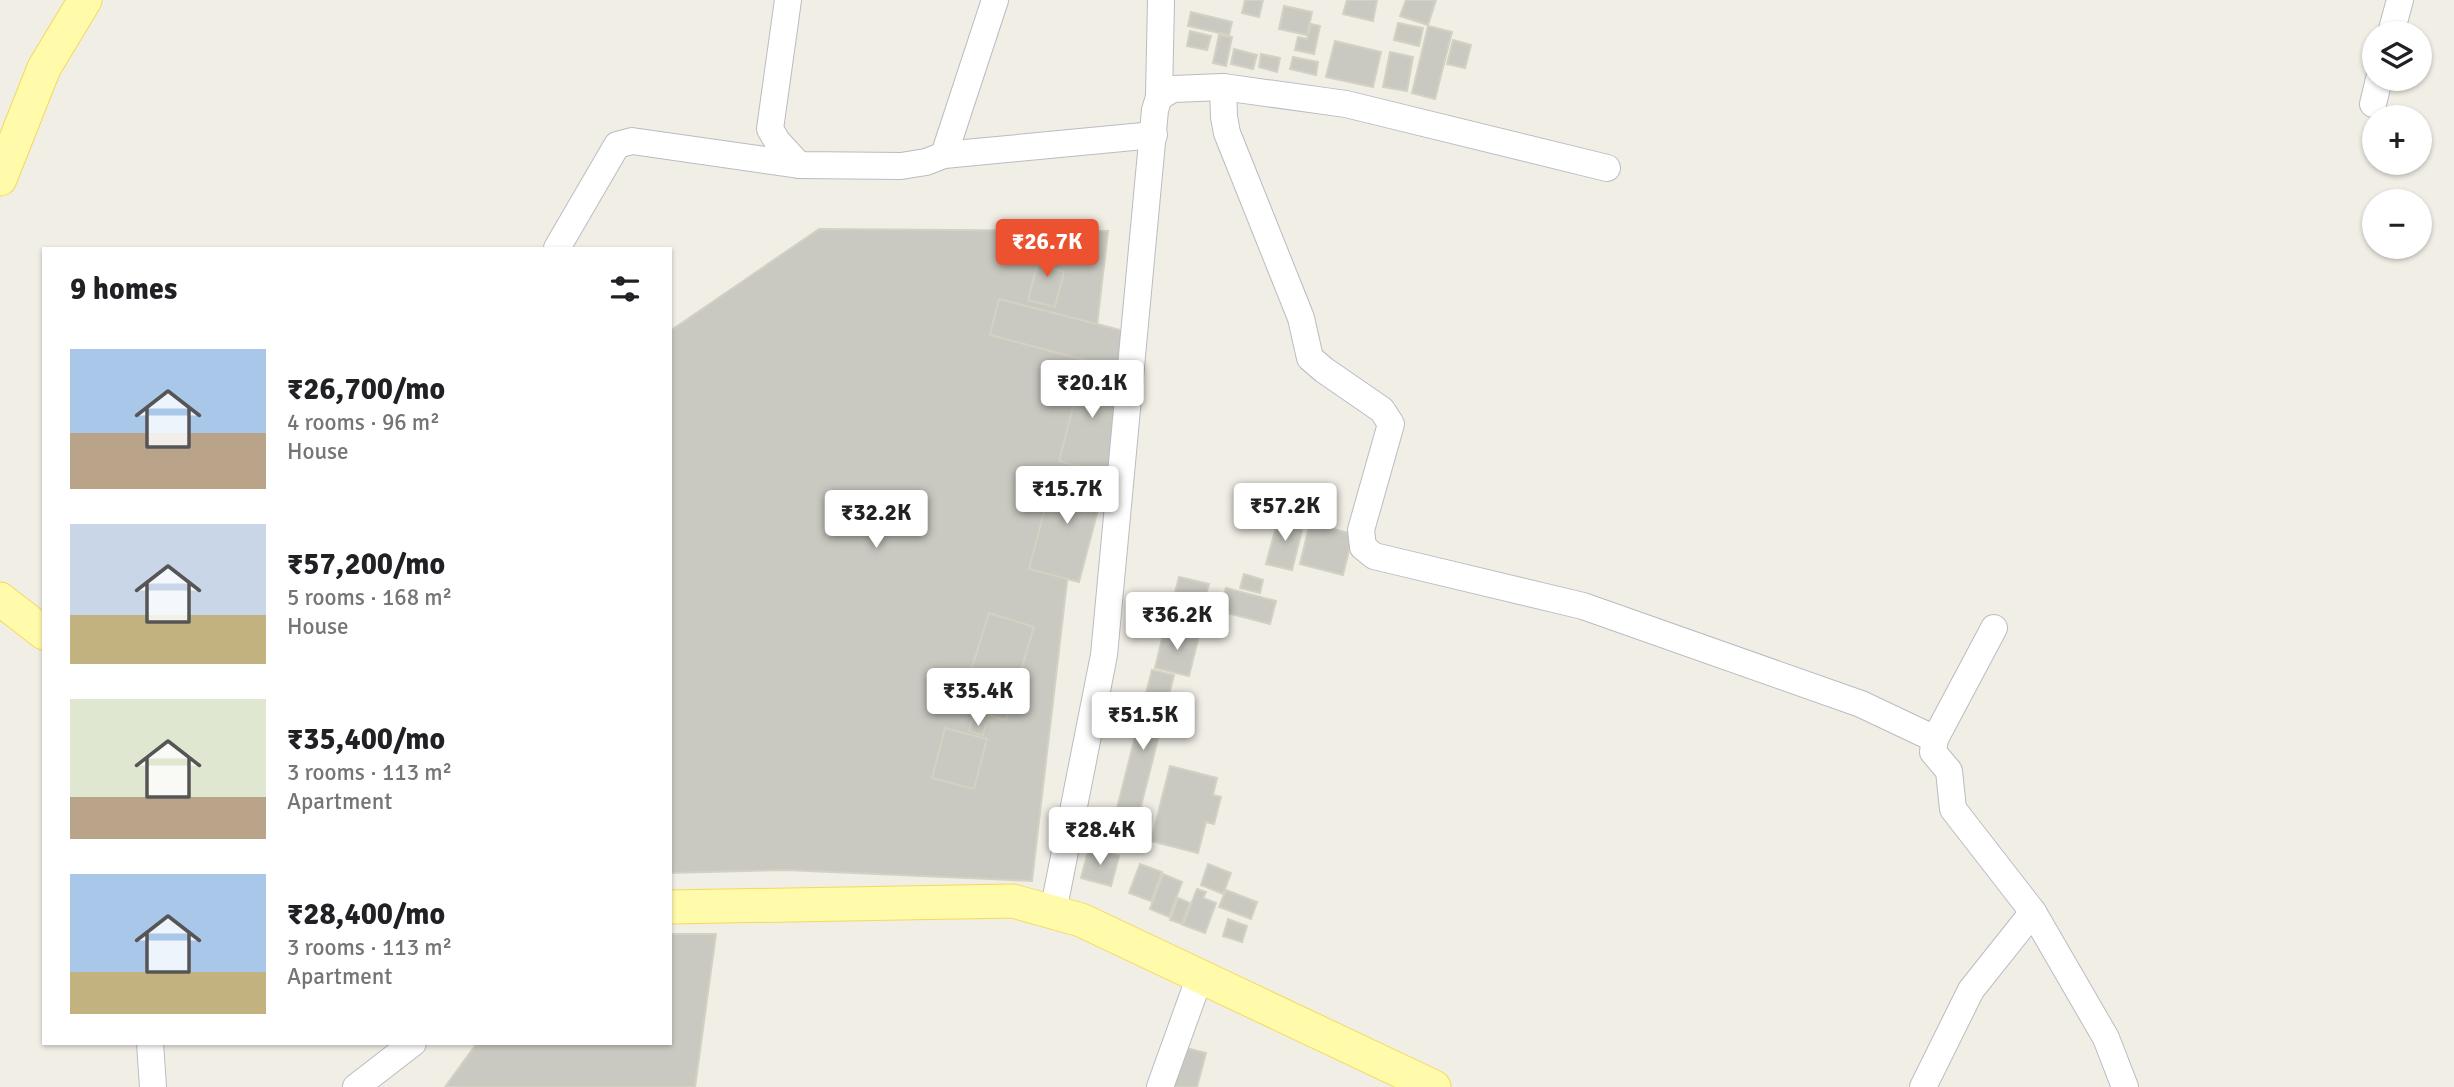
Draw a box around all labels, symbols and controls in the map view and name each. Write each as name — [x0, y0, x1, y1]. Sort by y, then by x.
map controls — [2362, 21, 2432, 259]
button: layers — [2362, 21, 2432, 91]
button: + — [2362, 105, 2432, 175]
button: − — [2362, 189, 2432, 259]
pin: ₹26.7K — [990, 219, 1104, 279]
text: ₹26.7K — [1012, 227, 1082, 256]
icon: filters — [606, 270, 644, 308]
text: 9 homes — [70, 271, 177, 308]
pin: ₹20.1K — [1035, 360, 1149, 420]
text: ₹20.1K — [1057, 368, 1127, 397]
text: ₹26,700/mo — [287, 371, 445, 408]
icon: home — [126, 377, 210, 461]
text: 4 rooms · 96 m² — [287, 408, 440, 437]
text: House — [287, 437, 349, 466]
pin: ₹15.7K — [1010, 466, 1124, 526]
text: ₹15.7K — [1032, 474, 1102, 503]
pin: ₹57.2K — [1228, 484, 1342, 543]
pin: ₹32.2K — [819, 490, 933, 550]
text: ₹57.2K — [1250, 491, 1320, 520]
text: ₹32.2K — [841, 498, 911, 527]
text: ₹57,200/mo — [287, 546, 445, 583]
icon: home — [126, 552, 210, 636]
text: 5 rooms · 168 m² — [287, 583, 452, 612]
pin: ₹36.2K — [1120, 592, 1234, 652]
text: ₹36.2K — [1142, 600, 1212, 629]
text: House — [287, 612, 349, 641]
pin: ₹35.4K — [921, 668, 1035, 728]
text: ₹35.4K — [943, 676, 1013, 705]
pin: ₹51.5K — [1086, 692, 1200, 752]
text: ₹51.5K — [1108, 700, 1178, 729]
text: ₹35,400/mo — [287, 721, 445, 758]
icon: home — [126, 727, 210, 811]
text: 3 rooms · 113 m² — [287, 758, 452, 787]
text: Apartment — [287, 787, 392, 816]
pin: ₹28.4K — [1043, 808, 1157, 867]
text: ₹28.4K — [1065, 815, 1135, 844]
text: ₹28,400/mo — [287, 896, 445, 933]
icon: home — [126, 902, 210, 986]
text: 3 rooms · 113 m² — [287, 933, 452, 962]
text: Apartment — [287, 962, 392, 991]

